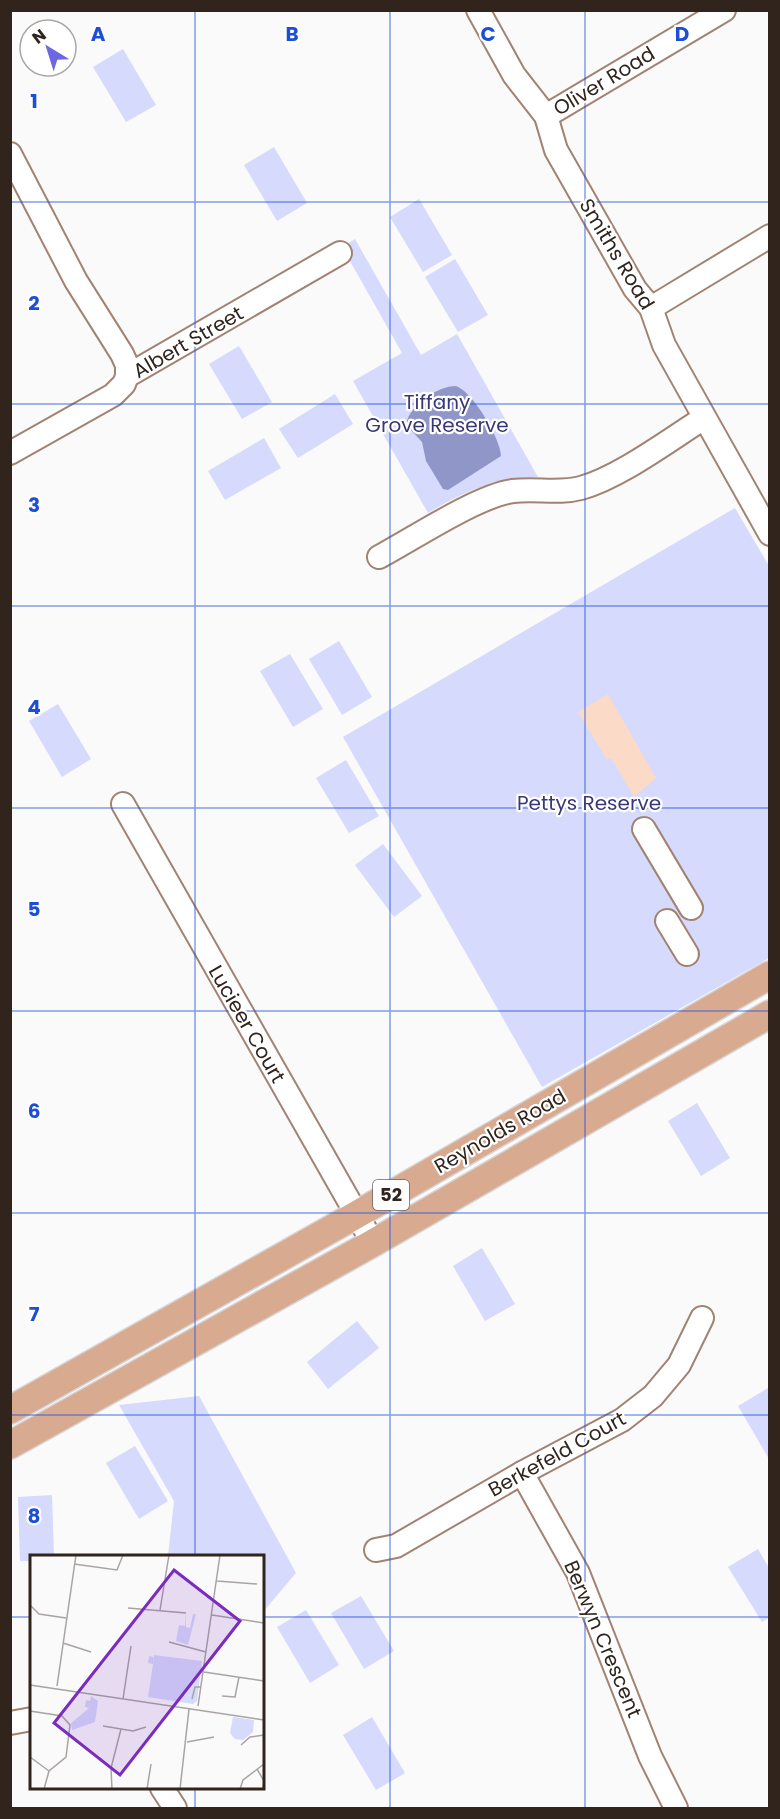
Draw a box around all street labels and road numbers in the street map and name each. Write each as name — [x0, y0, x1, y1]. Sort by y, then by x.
street label: Oliver Road — [548, 40, 660, 122]
street label: Smiths Road — [573, 193, 661, 315]
street label: Albert Street — [128, 299, 248, 385]
street label: Lucieer Court — [202, 960, 292, 1088]
street label: Reynolds Road — [429, 1082, 571, 1180]
road number: 52 — [373, 1180, 409, 1210]
street label: Berkefeld Court — [483, 1405, 631, 1503]
street label: Berwyn Crescent — [557, 1556, 649, 1722]

